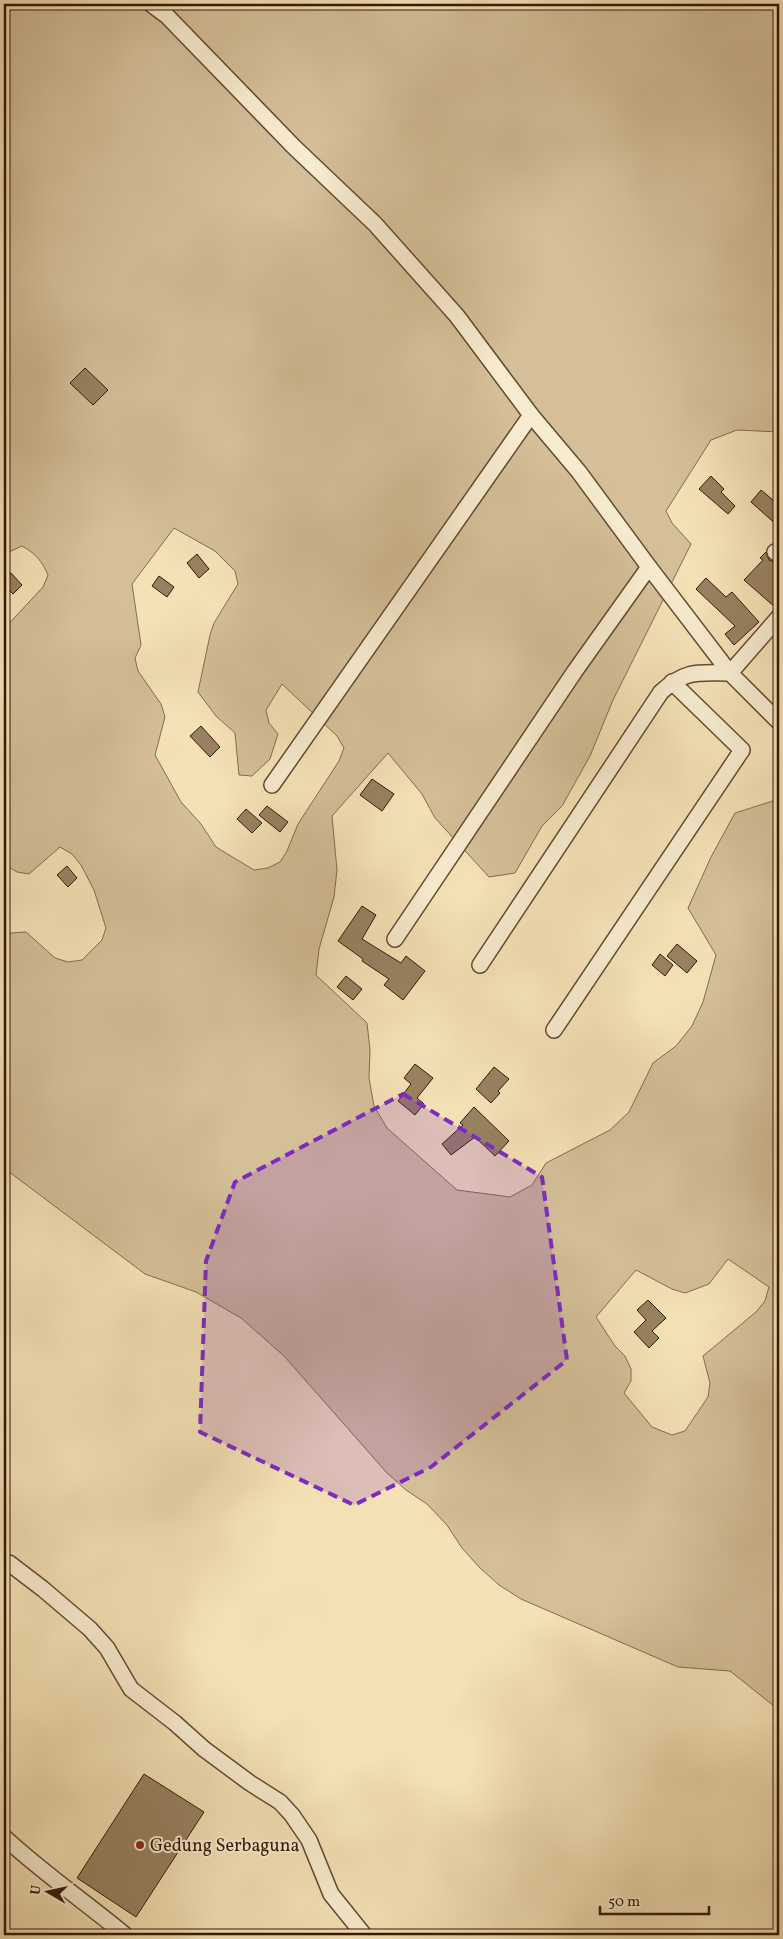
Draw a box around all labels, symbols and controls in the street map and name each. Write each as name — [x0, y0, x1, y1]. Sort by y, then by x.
place label: Gedung Serbaguna — [150, 1834, 299, 1859]
marker: Gedung Serbaguna — [134, 1839, 146, 1851]
north arrow — [22, 1866, 72, 1916]
text: U — [27, 1884, 47, 1896]
scale bar — [600, 1884, 709, 1916]
text: 50 m — [608, 1892, 640, 1913]

